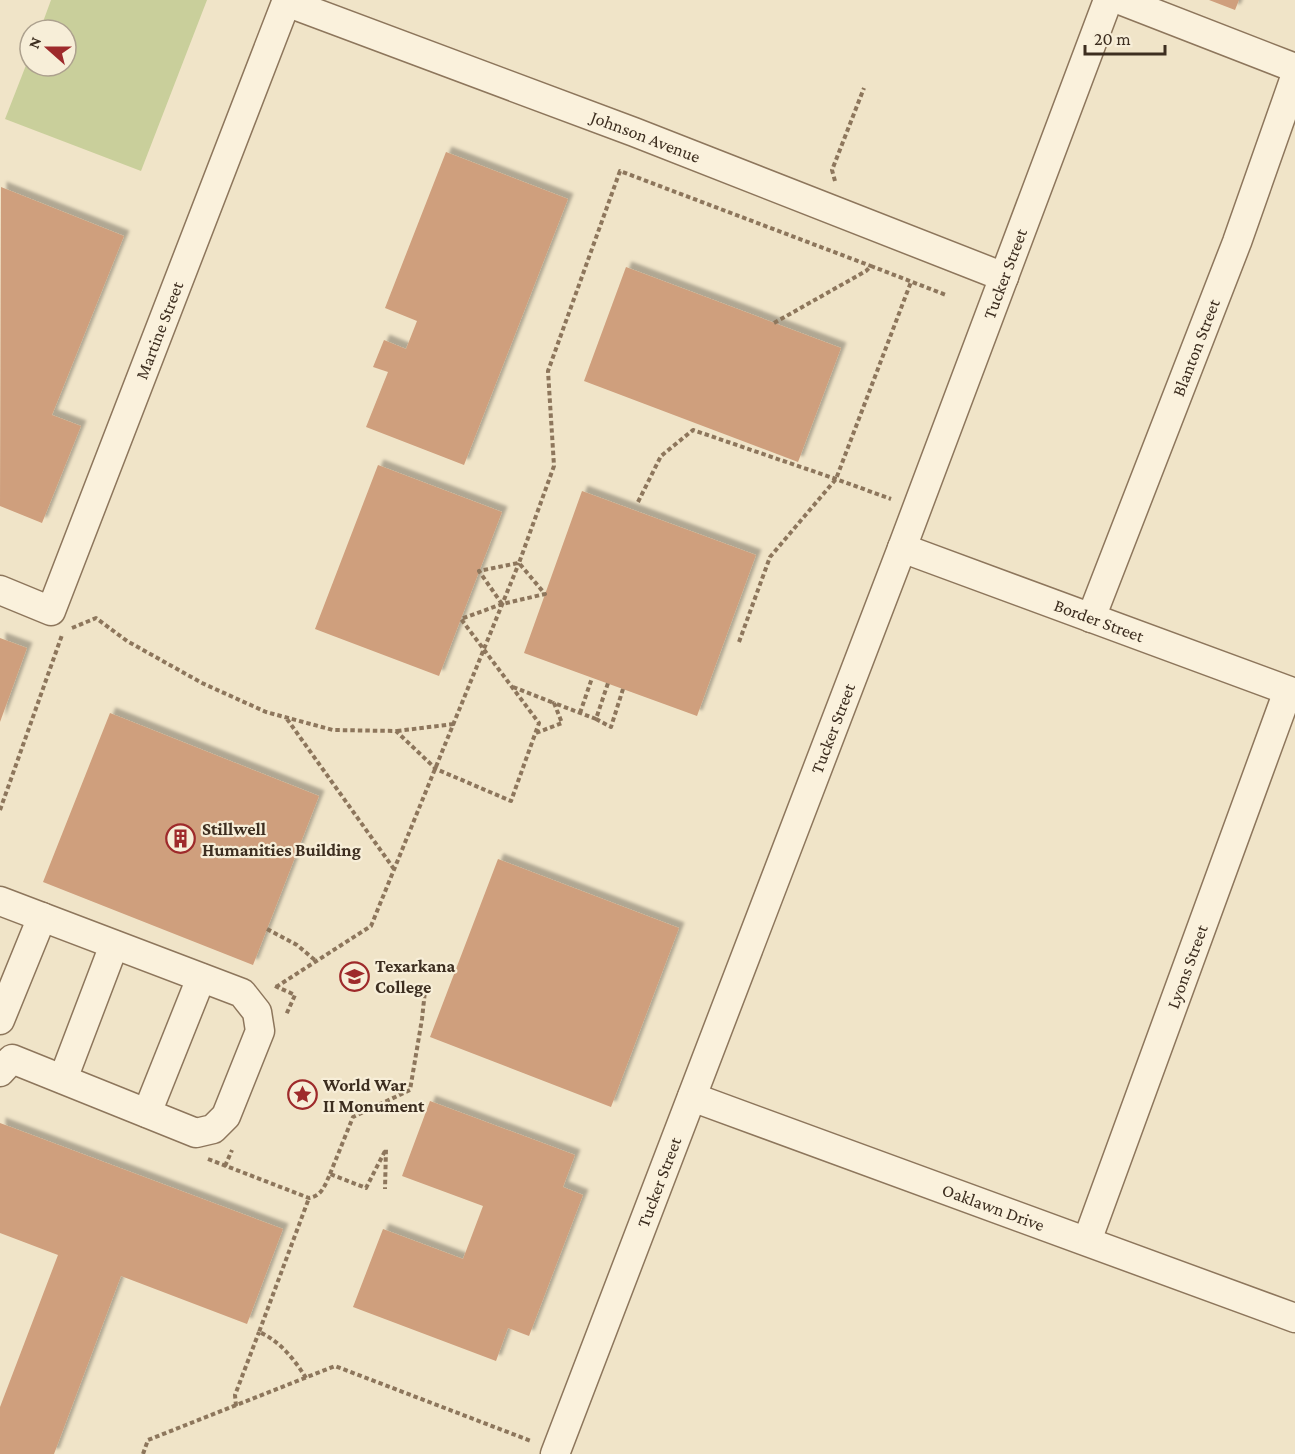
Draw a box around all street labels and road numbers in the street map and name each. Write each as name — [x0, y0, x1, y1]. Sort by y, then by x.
street label: Johnson Avenue — [586, 106, 703, 167]
street label: Tucker Street — [979, 225, 1031, 322]
street label: Martine Street — [131, 277, 188, 382]
street label: Blanton Street — [1168, 295, 1224, 399]
street label: Border Street — [1051, 595, 1148, 647]
street label: Tucker Street — [807, 679, 860, 776]
street label: Lyons Street — [1163, 921, 1212, 1011]
street label: Tucker Street — [633, 1133, 686, 1230]
street label: Oaklawn Drive — [939, 1180, 1047, 1235]

